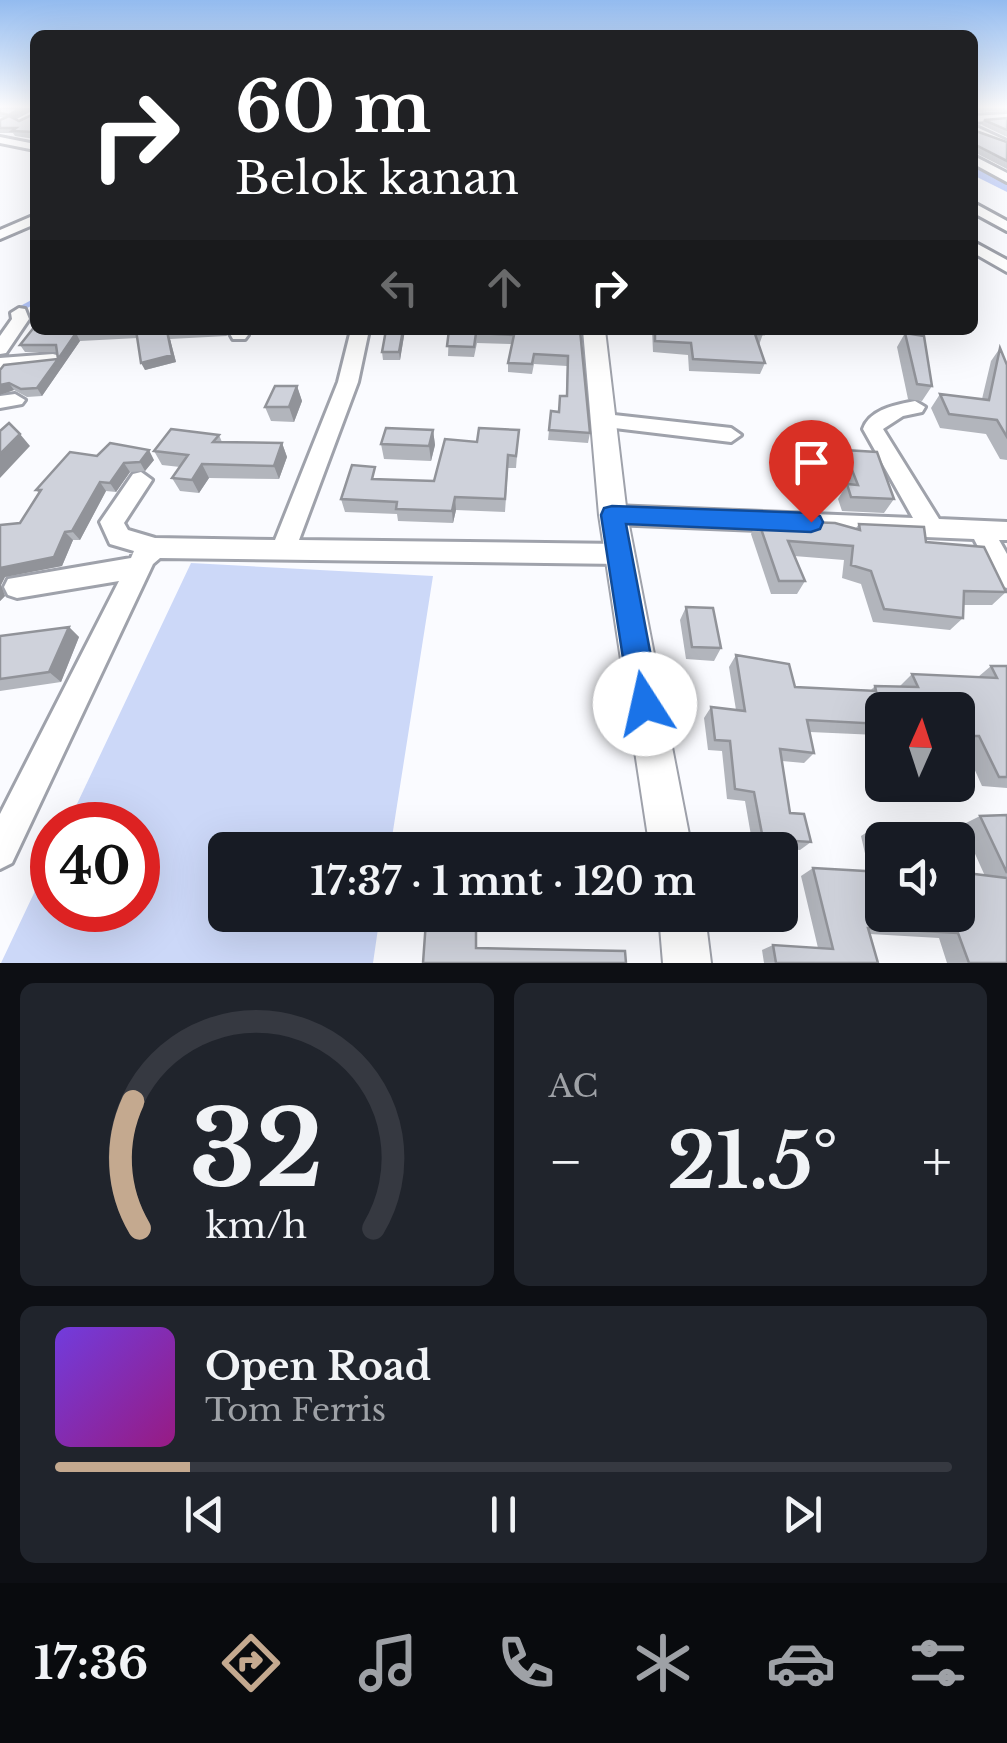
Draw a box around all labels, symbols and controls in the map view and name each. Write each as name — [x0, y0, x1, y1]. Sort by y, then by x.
text: 60 m — [235, 64, 431, 151]
icon: right — [70, 70, 200, 200]
text: Belok kanan — [235, 150, 519, 206]
icon: left — [372, 260, 427, 315]
icon: ahead — [477, 260, 532, 315]
icon: right — [582, 260, 637, 315]
pin — [769, 420, 854, 523]
icon: arrive — [784, 435, 839, 490]
position arrow — [593, 652, 697, 756]
north arrow — [865, 692, 975, 802]
map controls — [865, 692, 975, 932]
speed limit sign: 40 — [30, 802, 160, 932]
button: sound — [865, 822, 975, 932]
text: 17:37 · 1 mnt · 120 m — [310, 858, 696, 905]
text: AC — [549, 1066, 598, 1106]
text: 32 — [190, 1085, 324, 1214]
text: 21.5° — [667, 1115, 838, 1208]
text: − — [549, 1128, 583, 1196]
text: + — [922, 1128, 952, 1196]
text: km/h — [206, 1203, 307, 1248]
text: Open Road — [205, 1343, 431, 1390]
text: Tom Ferris — [205, 1390, 386, 1430]
icon: previous — [177, 1487, 232, 1542]
icon: pause — [476, 1487, 531, 1542]
icon: next — [775, 1487, 830, 1542]
icon: directions — [216, 1628, 286, 1698]
icon: music — [353, 1628, 423, 1698]
icon: phone — [491, 1628, 561, 1698]
icon: climate — [628, 1628, 698, 1698]
icon: car — [766, 1628, 836, 1698]
icon: filters — [903, 1628, 973, 1698]
text: 17:36 — [34, 1635, 148, 1691]

